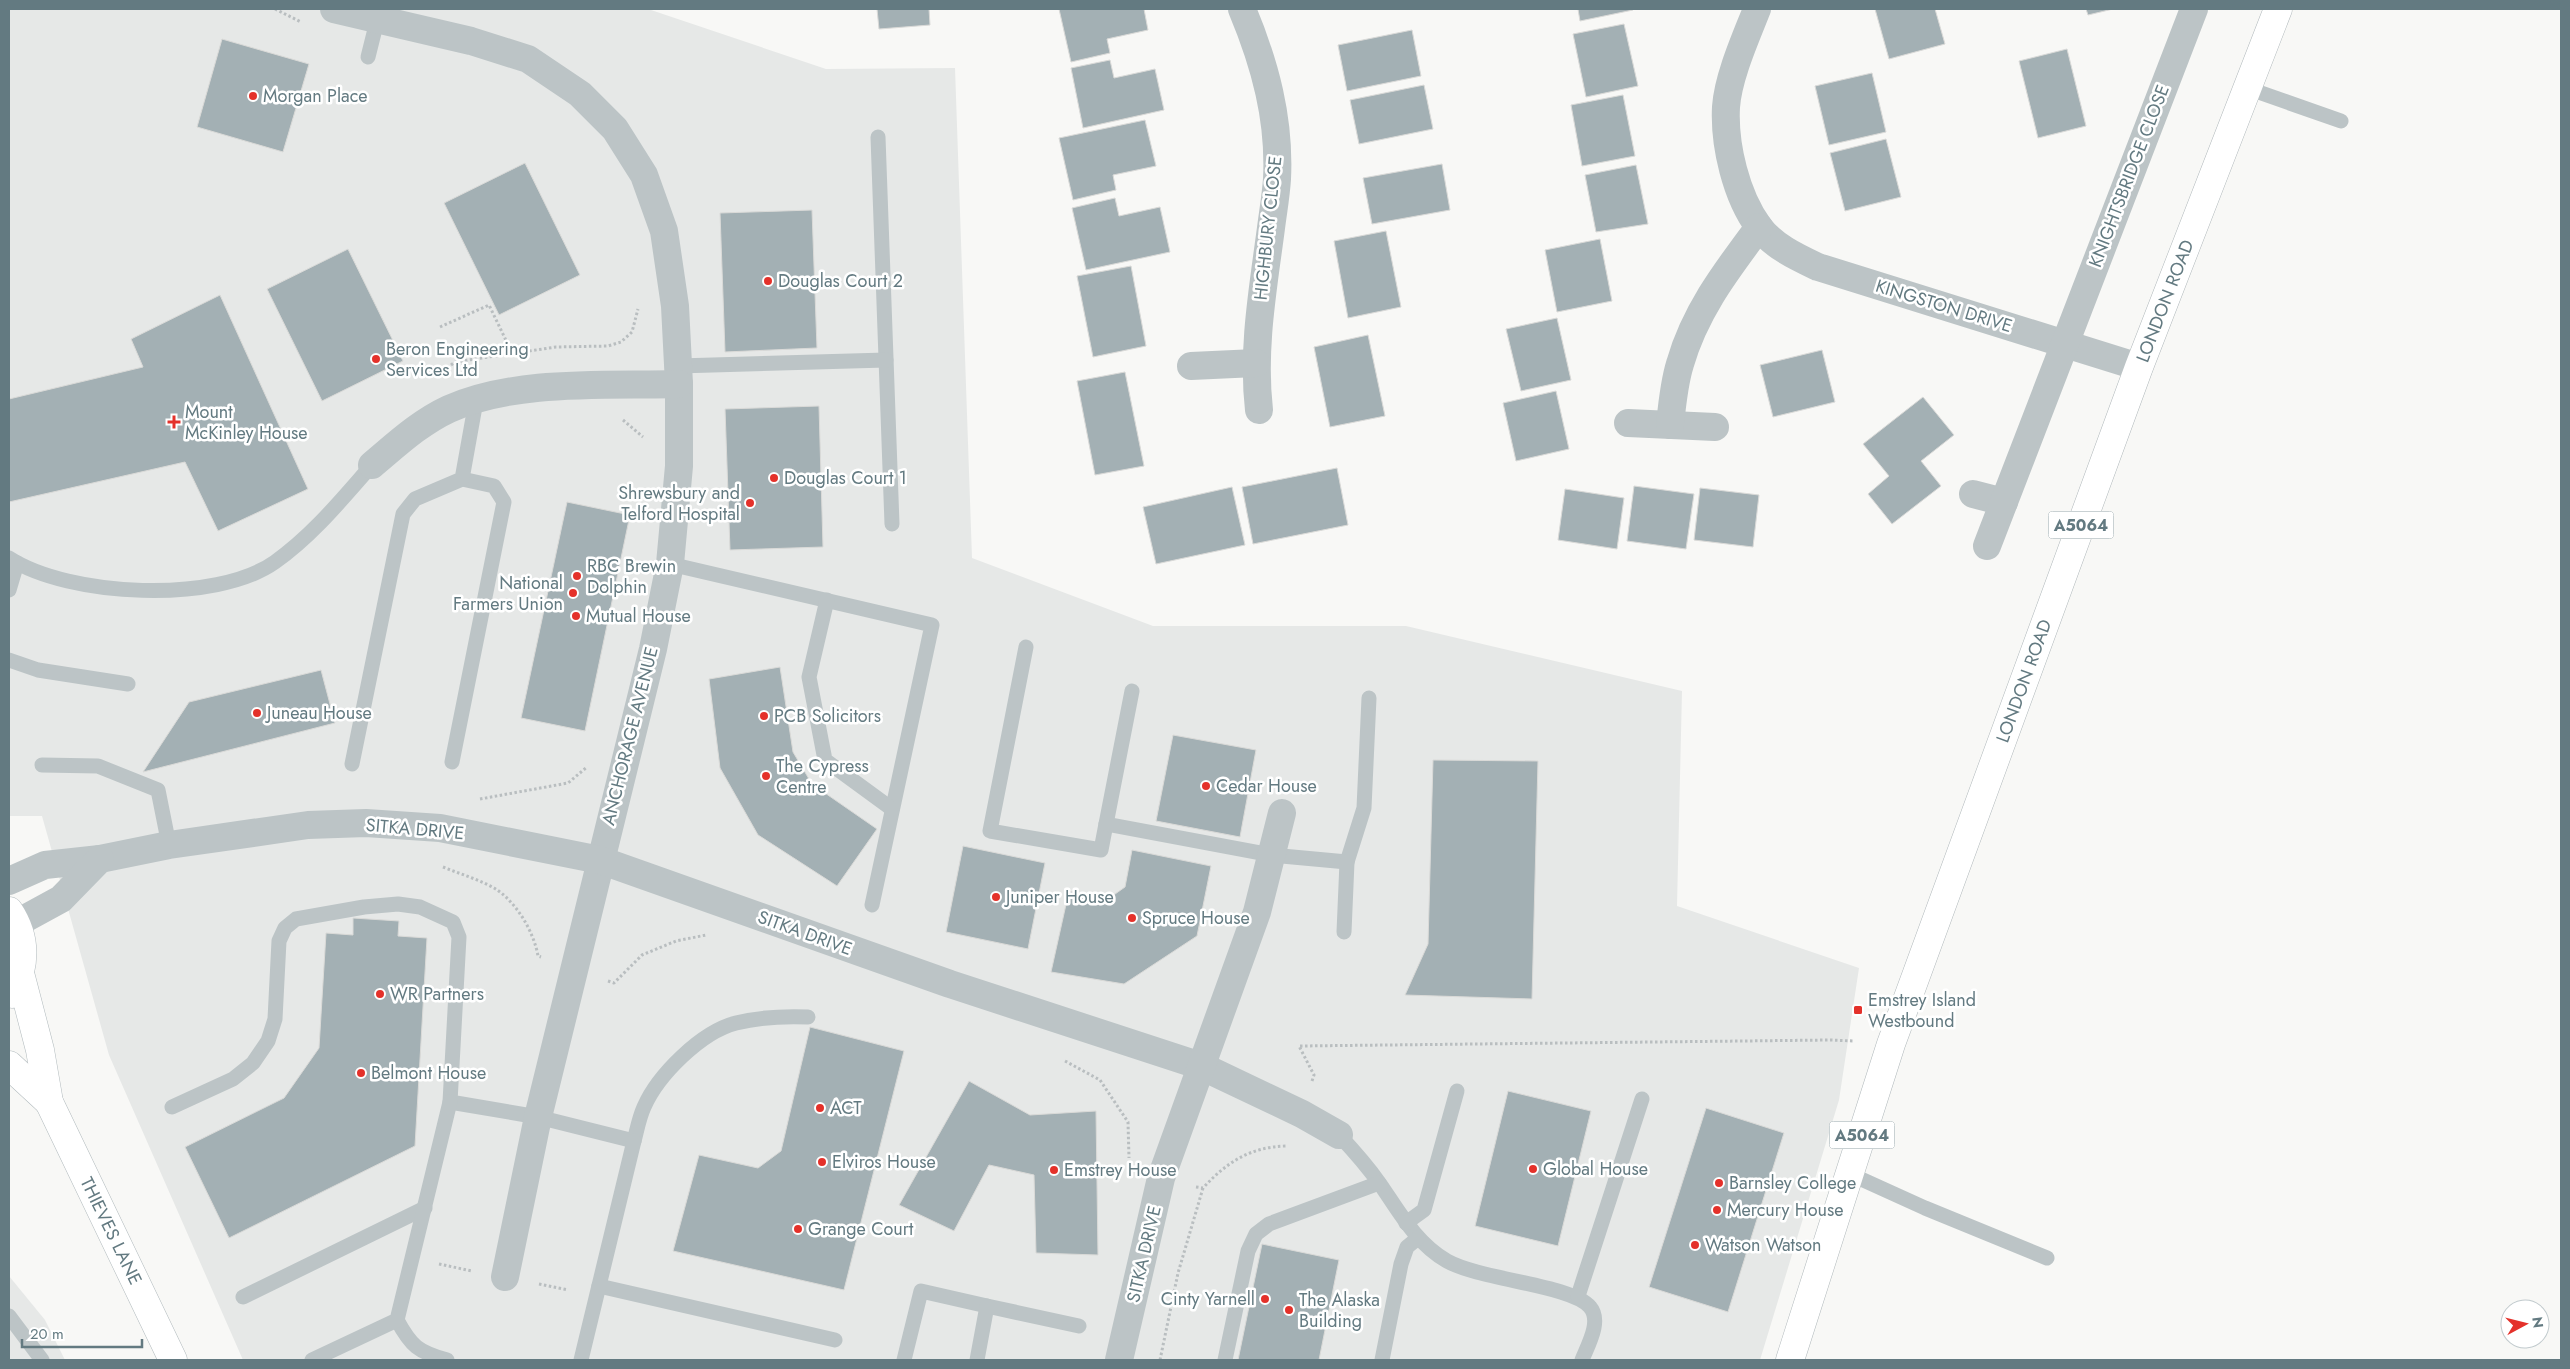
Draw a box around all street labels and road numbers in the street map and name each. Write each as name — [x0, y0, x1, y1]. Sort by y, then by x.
street label: KNIGHTSBRIDGE CLOSE — [2082, 81, 2176, 271]
street label: HIGHBURY CLOSE — [1247, 155, 1289, 301]
street label: LONDON ROAD — [2130, 236, 2200, 366]
street label: KINGSTON DRIVE — [1872, 273, 2016, 339]
road number: A5064 — [2048, 512, 2114, 538]
street label: LONDON ROAD — [1990, 616, 2058, 746]
street label: ANCHORAGE AVENUE — [595, 644, 665, 828]
street label: SITKA DRIVE — [365, 812, 465, 846]
street label: SITKA DRIVE — [754, 904, 856, 962]
road number: A5064 — [1830, 1122, 1894, 1148]
street label: THIEVES LANE — [74, 1173, 148, 1289]
street label: SITKA DRIVE — [1120, 1203, 1168, 1305]

